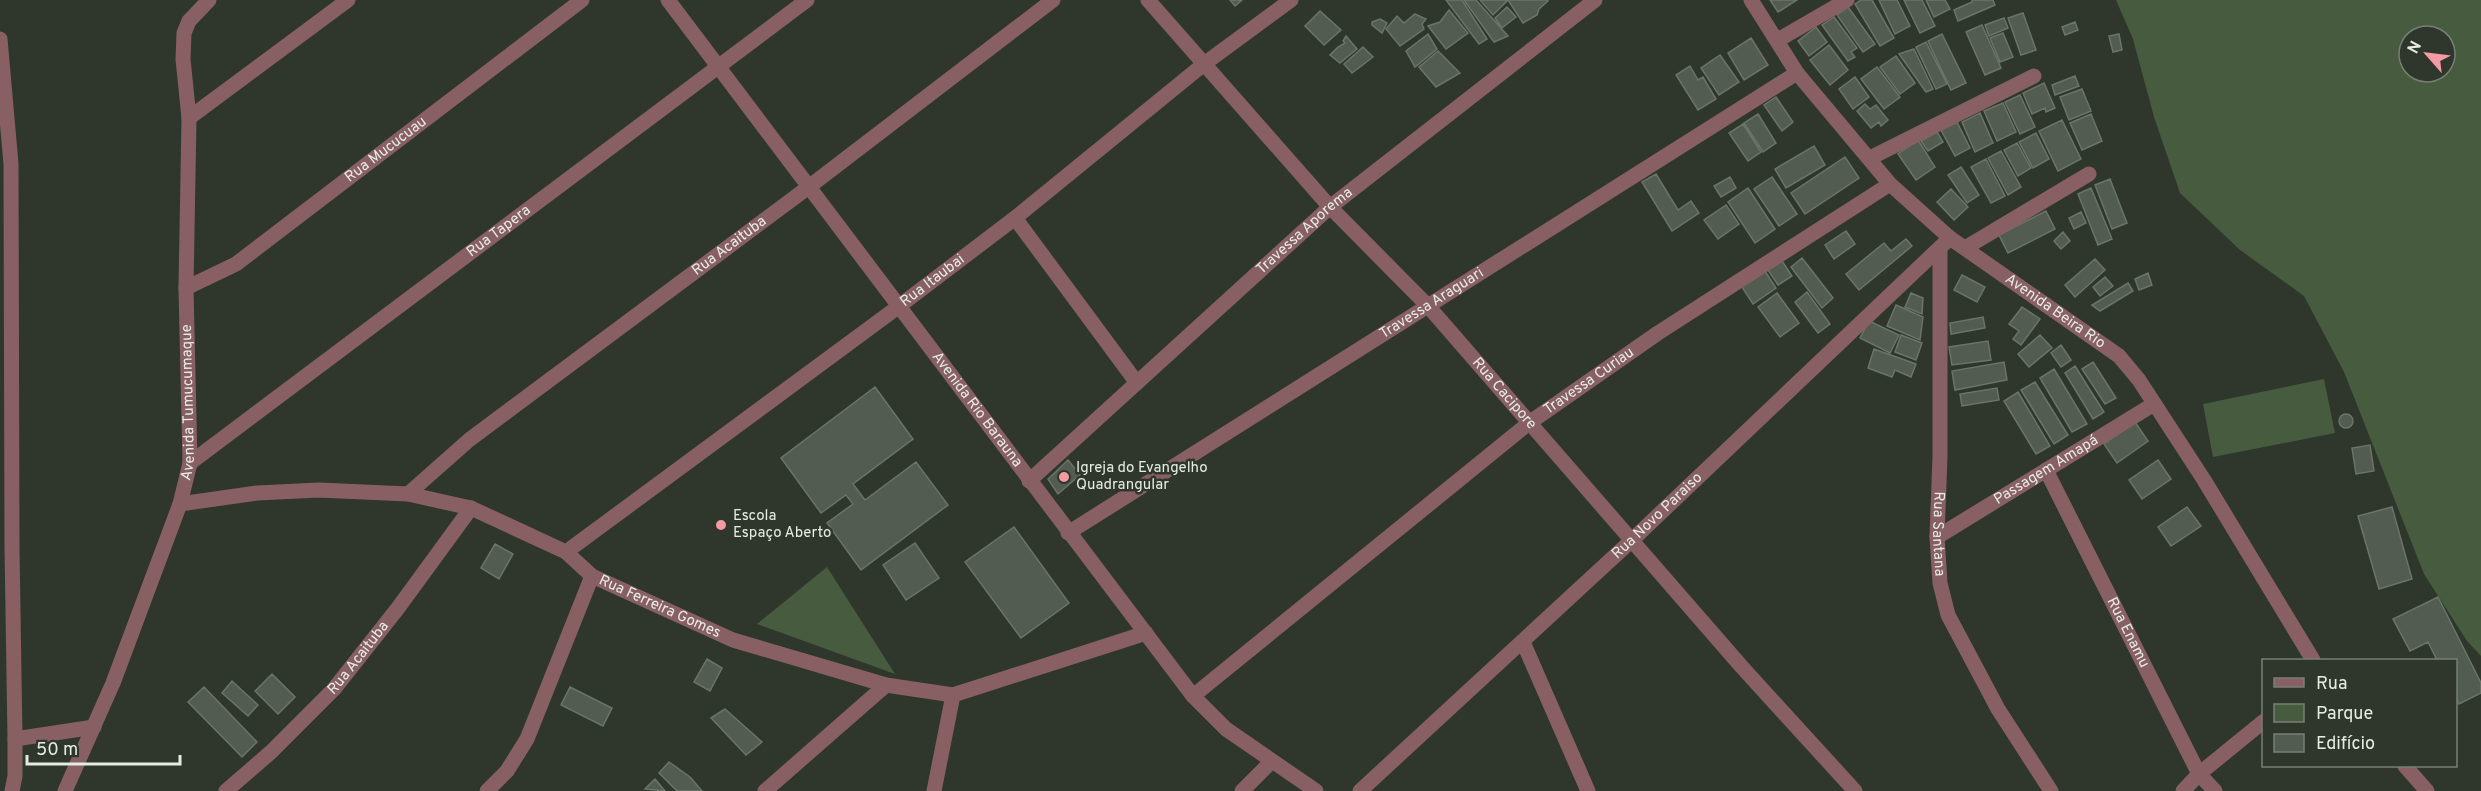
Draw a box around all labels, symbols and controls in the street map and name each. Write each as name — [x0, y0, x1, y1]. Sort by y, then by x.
north arrow — [2397, 24, 2457, 84]
text: N — [2404, 38, 2427, 58]
street label: Rua Mucucuau — [341, 112, 431, 187]
street label: Travessa Aporema — [1252, 183, 1357, 279]
street label: Rua Tapera — [463, 201, 535, 262]
street label: Rua Acaituba — [688, 212, 770, 280]
street label: Rua Itaubai — [896, 250, 969, 311]
street label: Travessa Araguari — [1376, 264, 1487, 344]
street label: Avenida Beira Rio — [2001, 270, 2109, 353]
street label: Avenida Tumucumaque — [177, 324, 200, 482]
street label: Travessa Curiau — [1540, 343, 1638, 419]
street label: Avenida Rio Barauna — [927, 348, 1027, 471]
street label: Rua Cacipore — [1468, 354, 1541, 434]
street label: Passagem Amapá — [1991, 431, 2102, 509]
place label: Igreja do Evangelho Quadrangular — [1076, 459, 1208, 495]
street label: Rua Novo Paraiso — [1608, 468, 1707, 563]
marker: Igreja do Evangelho Quadrangular — [1057, 470, 1071, 484]
street label: Rua Santana — [1927, 491, 1949, 577]
place label: Escola Espaço Aberto — [733, 507, 832, 543]
marker: Escola Espaço Aberto — [714, 518, 728, 532]
street label: Rua Ferreira Gomes — [596, 571, 724, 643]
street label: Rua Enamu — [2102, 594, 2153, 671]
street label: Rua Acaituba — [324, 617, 393, 699]
legend — [2262, 659, 2457, 767]
text: Rua — [2316, 673, 2347, 696]
text: Parque — [2316, 703, 2373, 726]
scale bar — [27, 728, 180, 766]
text: Edifício — [2316, 733, 2375, 756]
text: 50 m — [36, 739, 78, 762]

